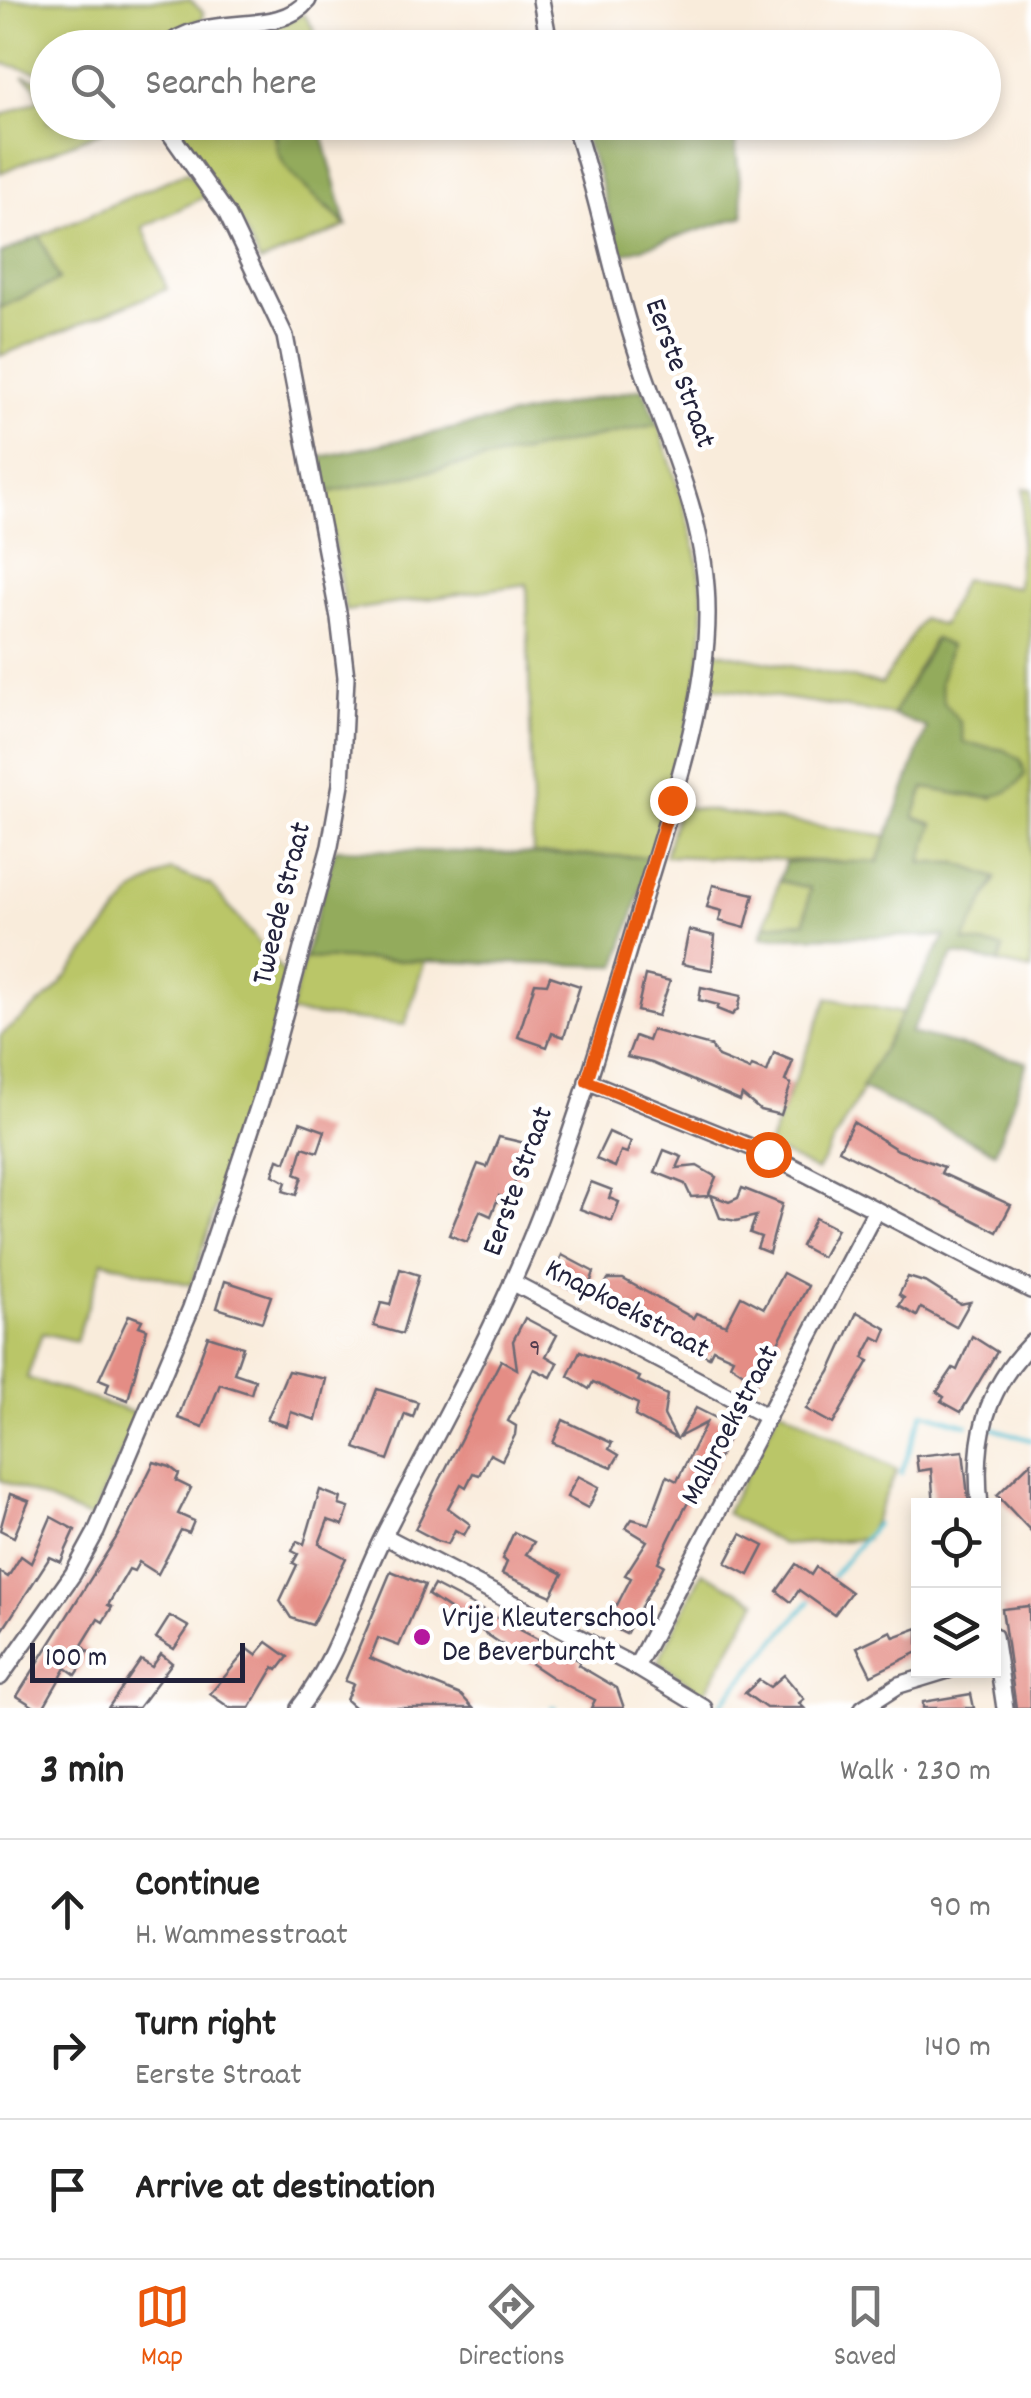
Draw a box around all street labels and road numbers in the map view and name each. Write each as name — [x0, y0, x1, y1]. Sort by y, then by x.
street label: Eerste Straat — [631, 293, 725, 455]
street label: Tweede Straat — [243, 818, 325, 990]
street label: Eerste Straat — [473, 1101, 567, 1263]
street label: Knapkoekstraat — [536, 1250, 716, 1372]
street label: Malbroekstraat — [672, 1338, 792, 1514]

